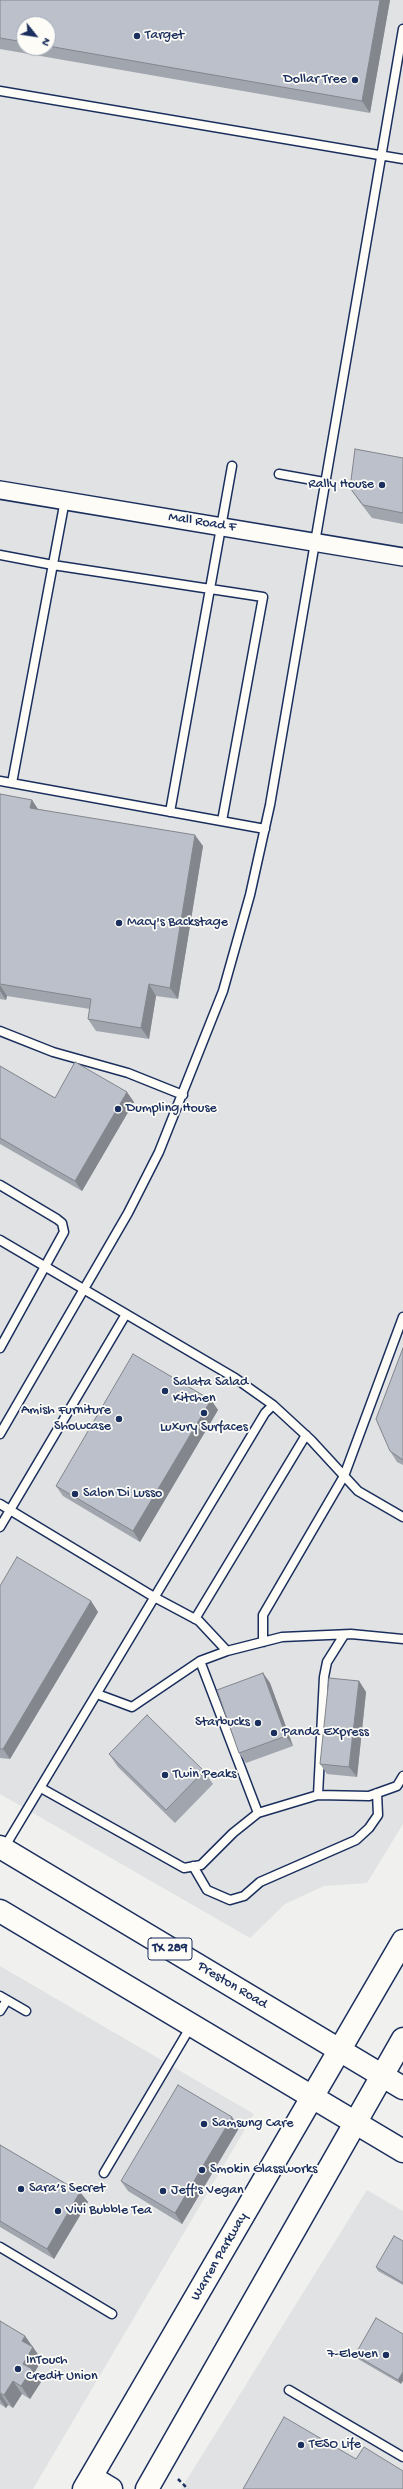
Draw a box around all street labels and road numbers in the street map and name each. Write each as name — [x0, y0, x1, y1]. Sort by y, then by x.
street label: Mall Road F — [167, 509, 237, 537]
road number: TX 289 — [148, 1938, 192, 1960]
street label: Preston Road — [194, 1959, 270, 2013]
street label: Warren Parkway — [188, 2210, 252, 2304]

